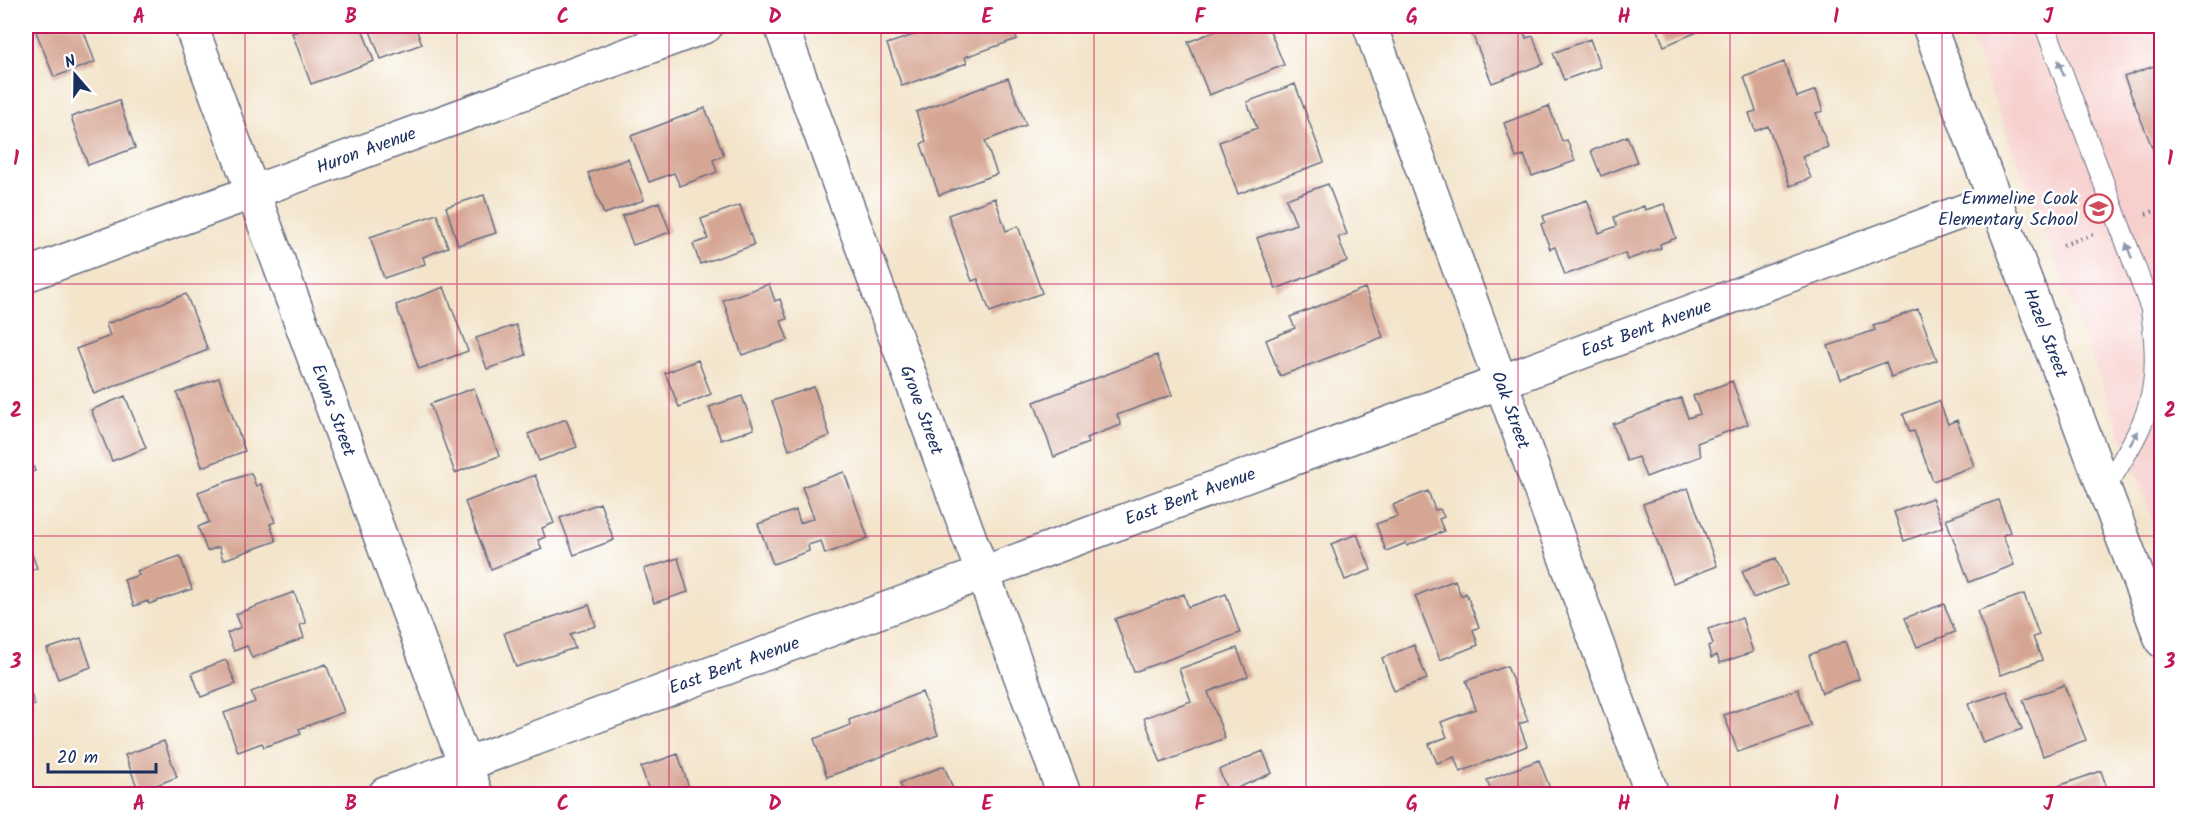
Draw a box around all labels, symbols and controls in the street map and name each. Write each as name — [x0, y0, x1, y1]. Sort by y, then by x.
text: A — [133, 2, 145, 34]
text: B — [345, 2, 357, 34]
text: C — [557, 2, 569, 34]
text: D — [768, 2, 782, 34]
text: E — [981, 2, 993, 34]
text: F — [1195, 2, 1207, 34]
text: G — [1406, 2, 1418, 34]
text: H — [1617, 2, 1631, 34]
text: I — [1833, 2, 1839, 34]
text: J — [2043, 2, 2054, 34]
north arrow — [45, 45, 105, 105]
text: N — [61, 49, 79, 76]
one-way arrow — [2056, 59, 2066, 77]
street label: Huron Avenue — [312, 120, 421, 183]
text: 1 — [13, 144, 19, 176]
text: 1 — [2167, 144, 2173, 176]
place label: Emmeline Cook Elementary School — [1938, 185, 2079, 235]
school or university icon: Emmeline Cook Elementary School — [2083, 192, 2115, 224]
one-way arrow — [2124, 242, 2133, 260]
street label: Hazel Street — [2014, 285, 2075, 383]
street label: East Bent Avenue — [1577, 292, 1716, 366]
street label: Evans Street — [302, 360, 363, 462]
street label: Grove Street — [891, 362, 951, 460]
street label: Oak Street — [1482, 368, 1537, 454]
text: 2 — [10, 396, 22, 428]
text: 2 — [2164, 396, 2176, 428]
one-way arrow — [2129, 429, 2139, 446]
street label: East Bent Avenue — [1121, 460, 1260, 534]
street label: East Bent Avenue — [665, 629, 804, 703]
text: 3 — [10, 647, 22, 679]
text: 3 — [2164, 647, 2176, 679]
scale bar — [48, 736, 156, 774]
text: 20 m — [57, 744, 98, 773]
text: A — [133, 789, 145, 820]
text: B — [345, 789, 357, 820]
text: C — [557, 789, 569, 820]
text: D — [768, 789, 782, 820]
text: E — [981, 789, 993, 820]
text: F — [1195, 789, 1207, 820]
text: G — [1406, 789, 1418, 820]
text: H — [1617, 789, 1631, 820]
text: I — [1833, 789, 1839, 820]
text: J — [2043, 789, 2054, 820]

